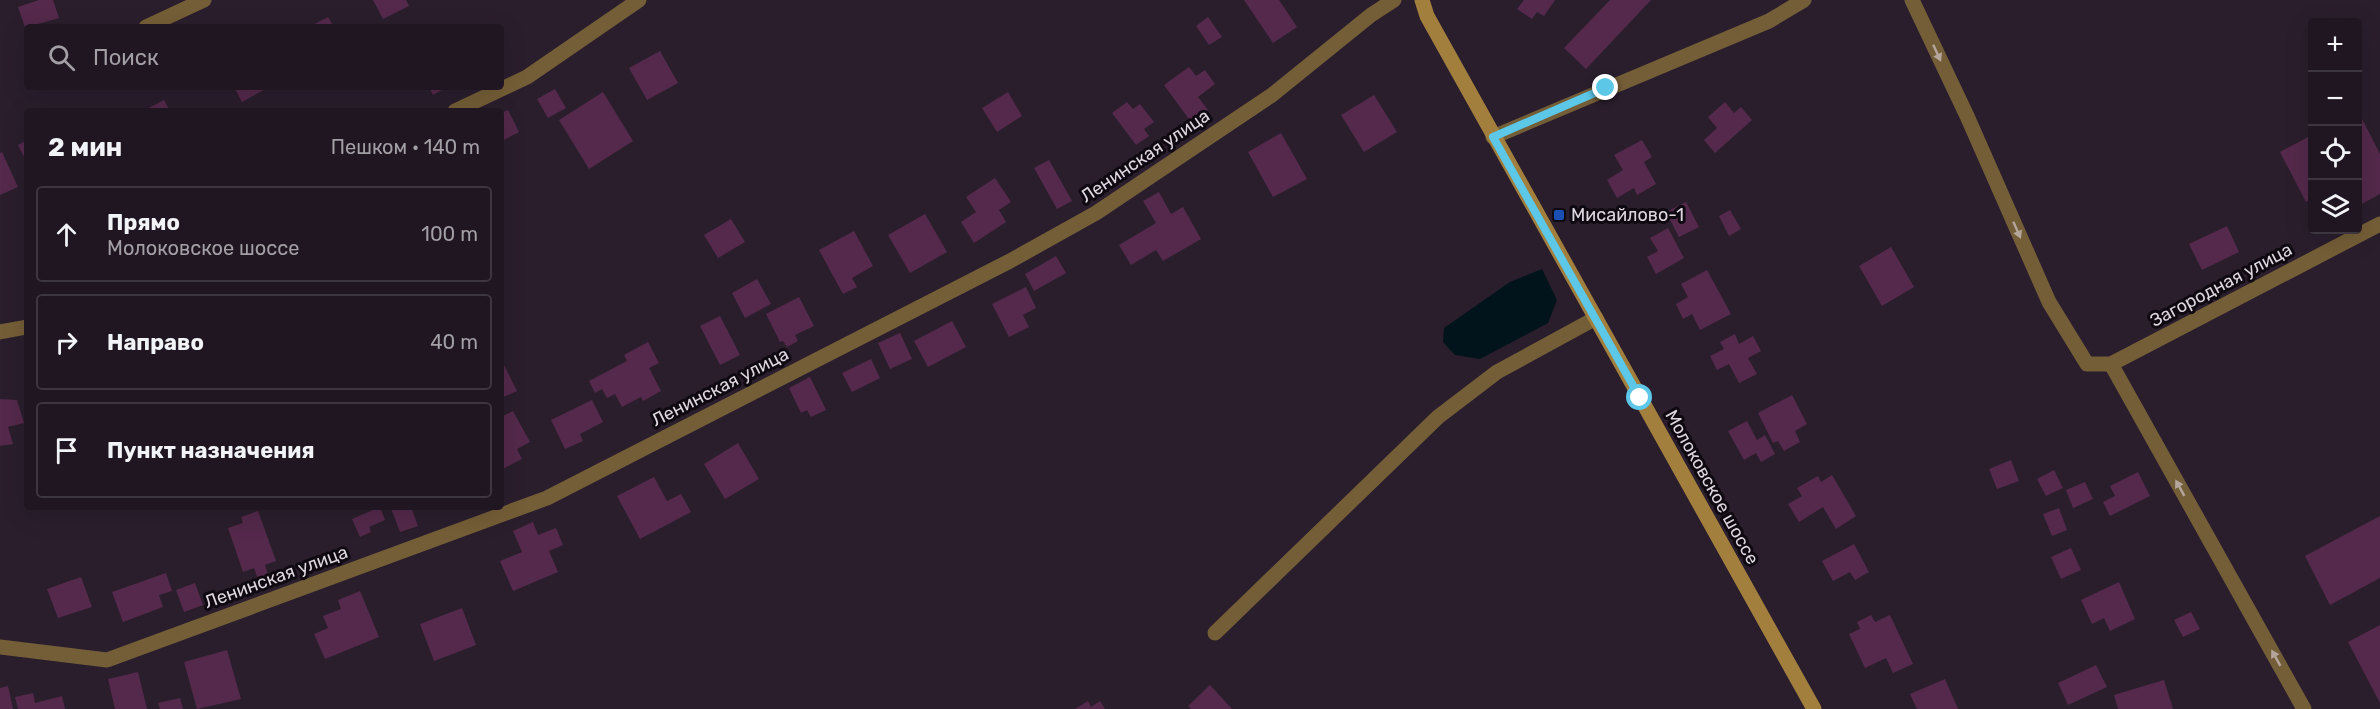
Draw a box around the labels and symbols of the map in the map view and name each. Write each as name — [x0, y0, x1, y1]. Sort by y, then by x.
one-way arrow — [1932, 44, 1941, 61]
route end — [1592, 74, 1618, 100]
street label: Ленинская улица — [1076, 105, 1214, 207]
place label: Мисайлово-1 — [1571, 204, 1684, 226]
marker: Мисайлово-1 — [1552, 208, 1566, 222]
one-way arrow — [2013, 222, 2022, 239]
street label: Загородная улица — [2146, 238, 2296, 332]
street label: Ленинская улица — [648, 343, 792, 431]
route start — [1626, 384, 1652, 410]
street label: Молоковское шоссе — [1660, 406, 1764, 568]
one-way arrow — [2175, 480, 2186, 496]
street label: Ленинская улица — [201, 541, 351, 613]
one-way arrow — [2271, 649, 2281, 666]

